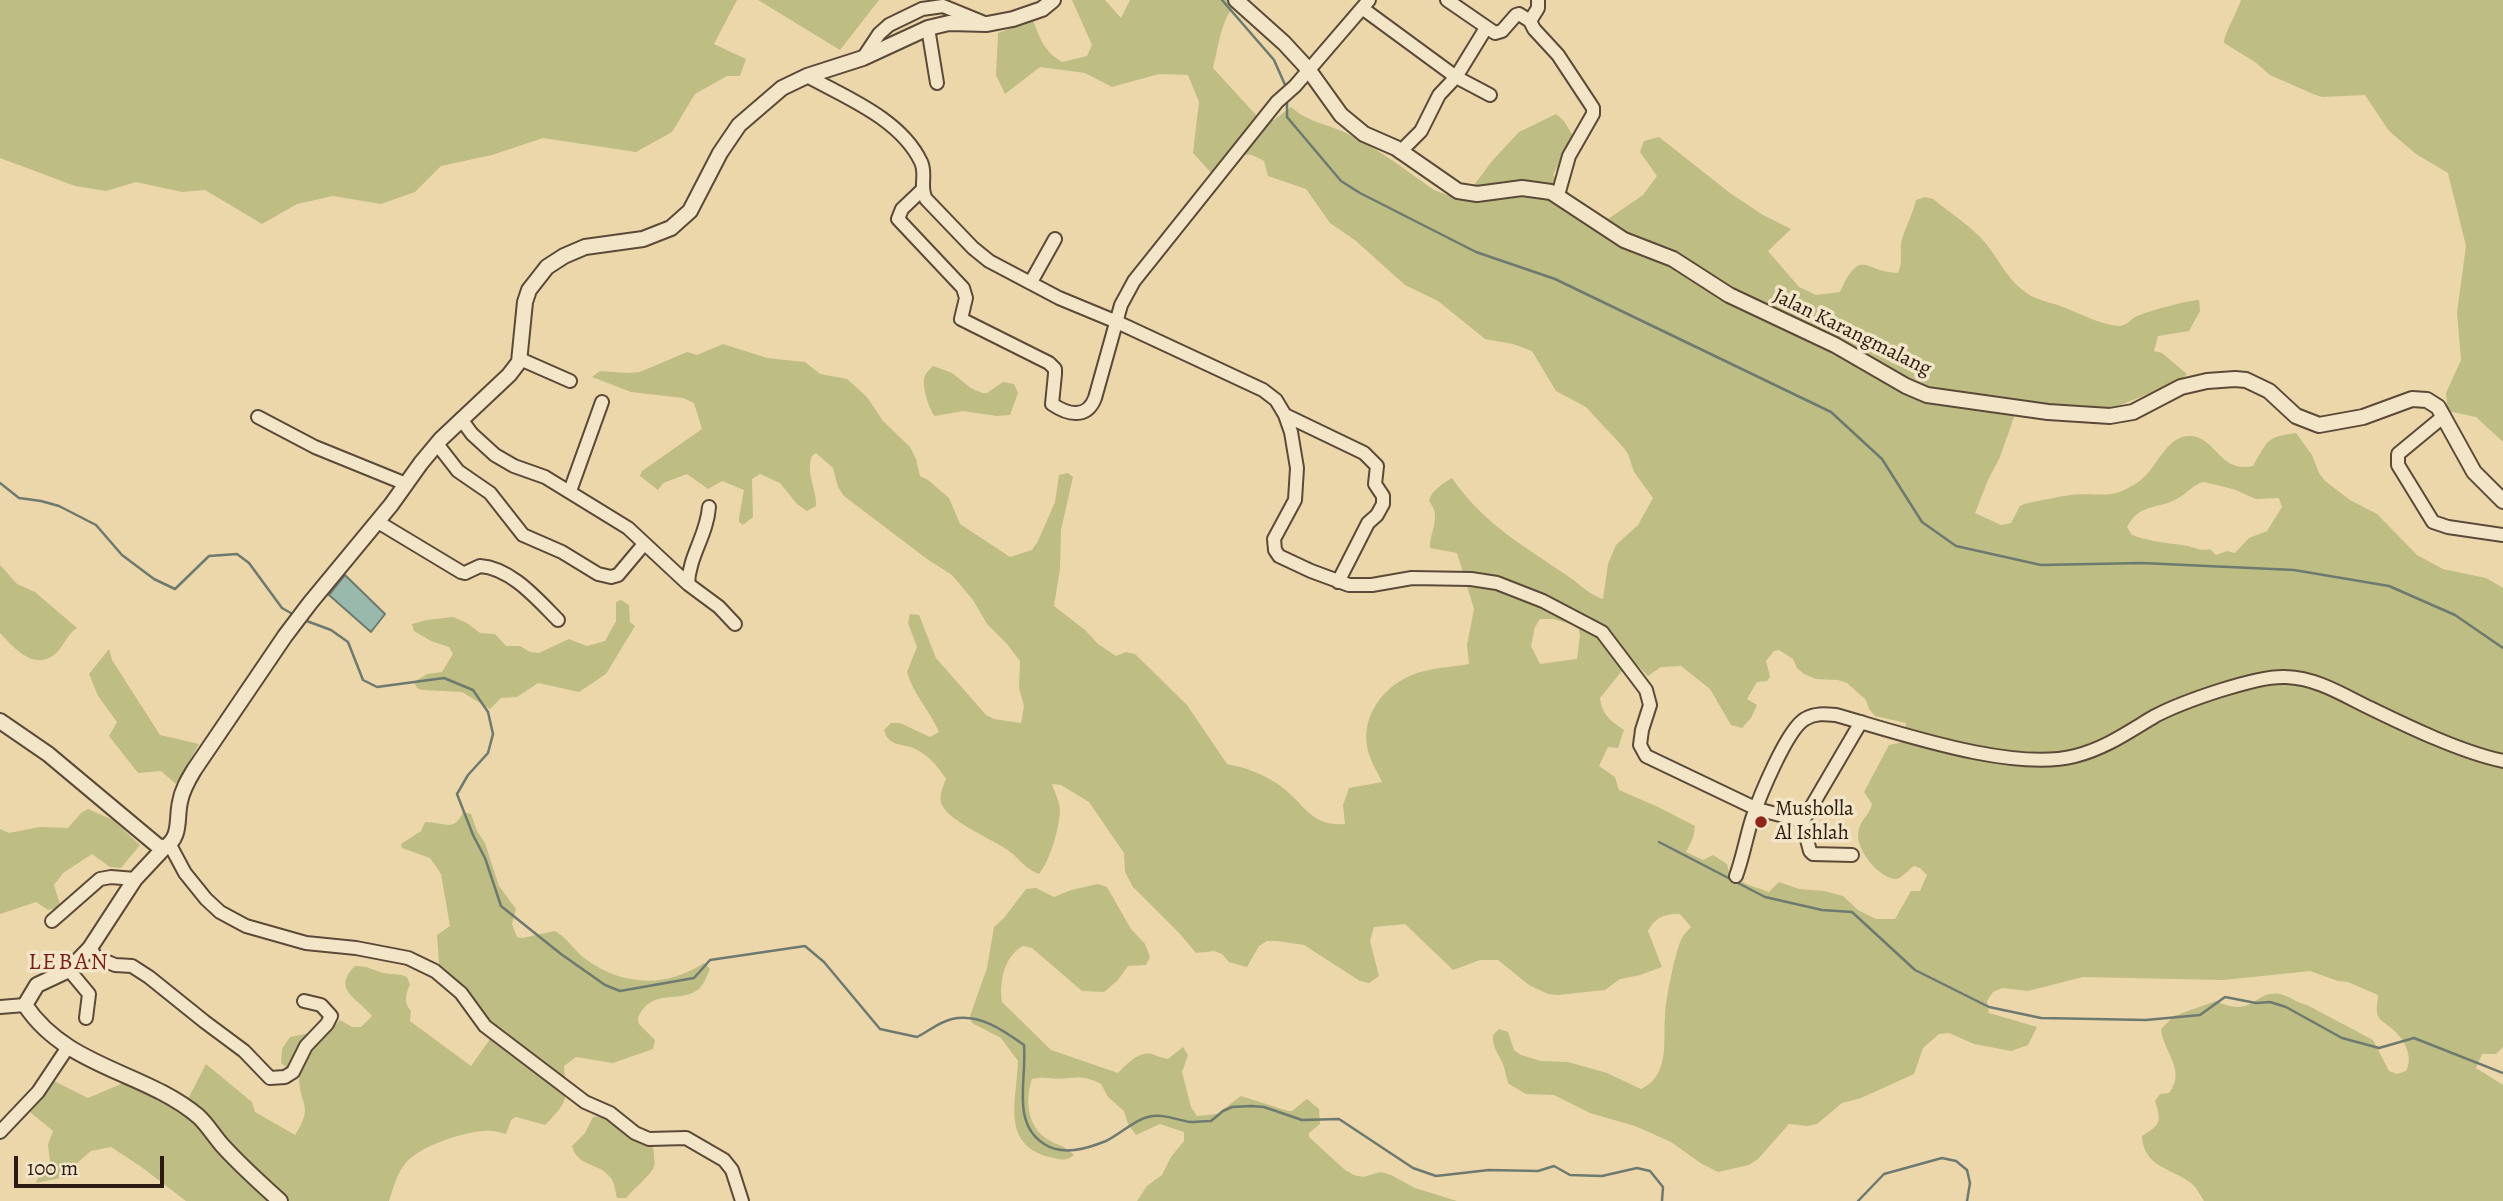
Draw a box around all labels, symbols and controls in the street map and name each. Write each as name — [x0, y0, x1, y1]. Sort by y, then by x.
street label: Jalan Karangmalang — [1769, 284, 1935, 382]
place label: Musholla Al Ishlah — [1775, 797, 1854, 847]
marker: Musholla Al Ishlah — [1753, 814, 1769, 830]
district label: LEBAN — [29, 949, 109, 977]
scale bar — [18, 1142, 168, 1186]
text: 100 m — [27, 1154, 78, 1182]

